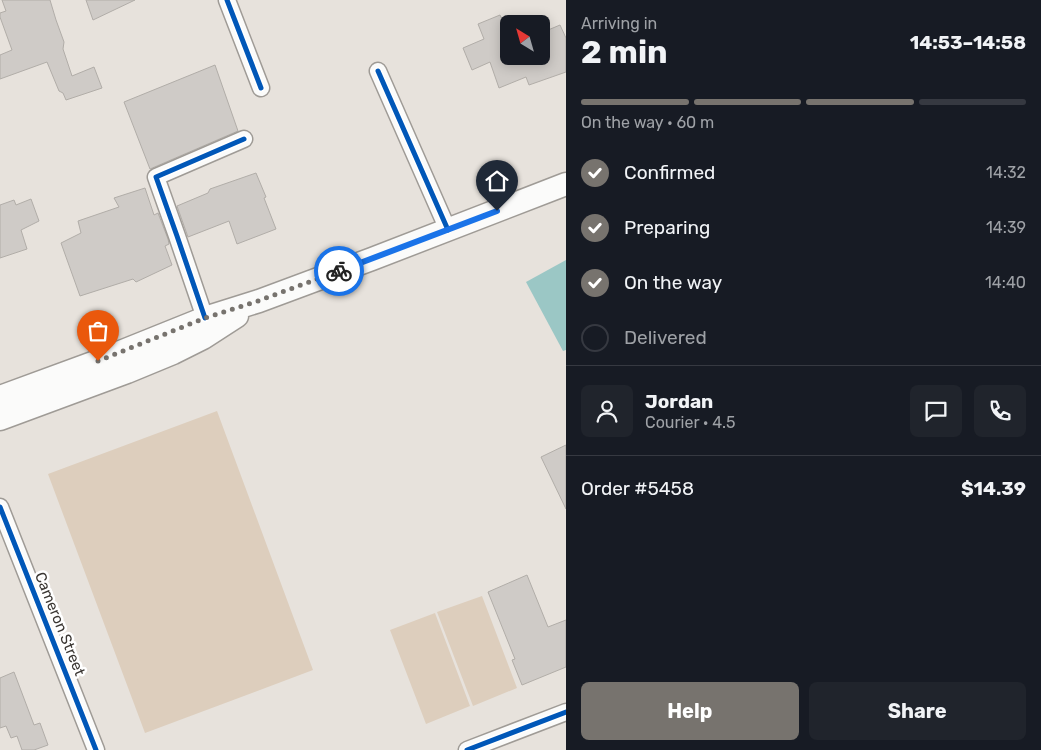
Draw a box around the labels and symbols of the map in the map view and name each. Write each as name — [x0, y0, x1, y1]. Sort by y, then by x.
north arrow — [500, 15, 550, 65]
pin — [476, 160, 518, 211]
courier — [314, 246, 364, 296]
pin — [77, 310, 119, 361]
street label: Cameron Street — [31, 569, 89, 679]

